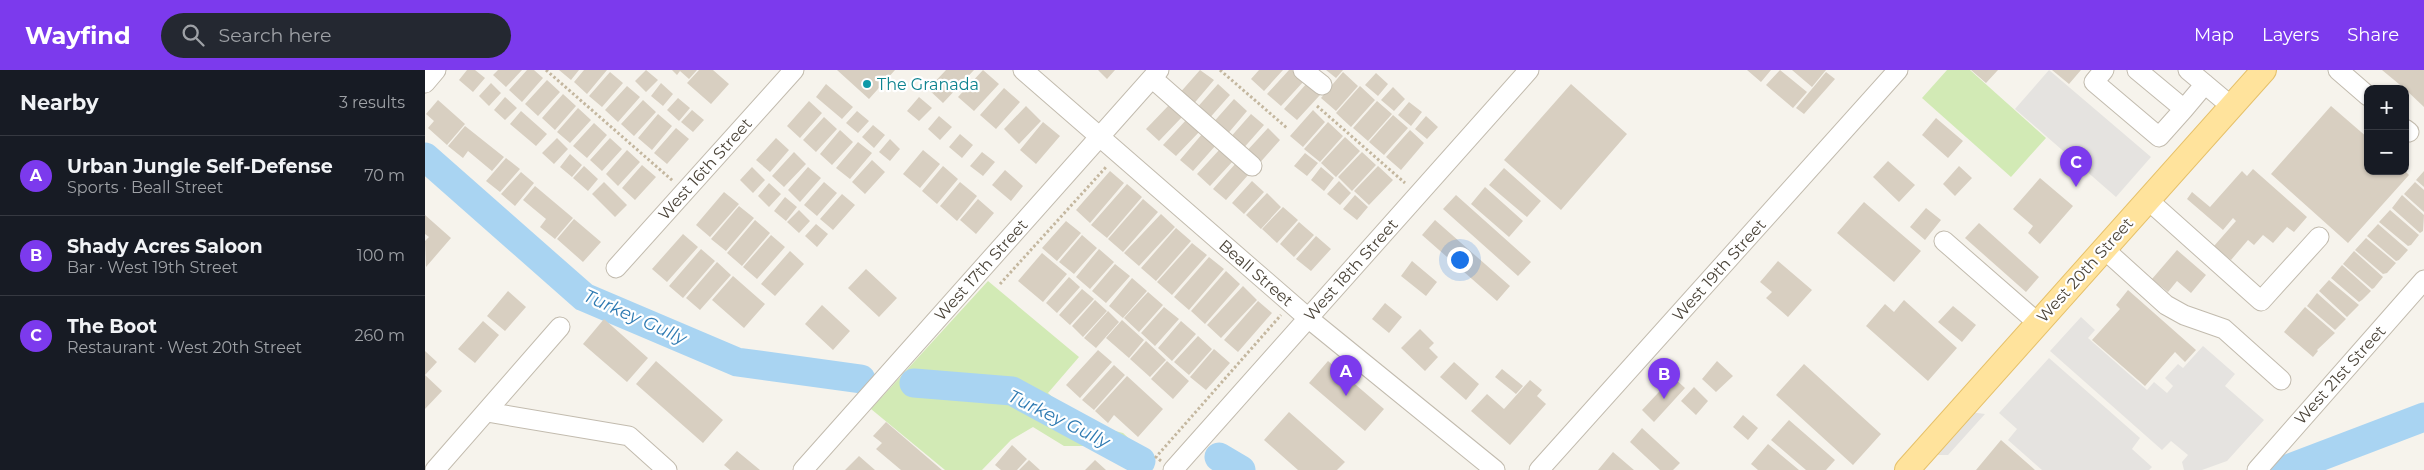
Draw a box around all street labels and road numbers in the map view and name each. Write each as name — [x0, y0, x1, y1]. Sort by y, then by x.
street label: West 16th Street — [654, 114, 756, 224]
street label: West 20th Street — [2033, 213, 2137, 326]
street label: West 17th Street — [930, 215, 1032, 325]
street label: West 18th Street — [1300, 215, 1402, 325]
street label: West 19th Street — [1668, 215, 1770, 325]
street label: Beall Street — [1215, 236, 1297, 311]
street label: West 21st Street — [2291, 321, 2390, 428]

